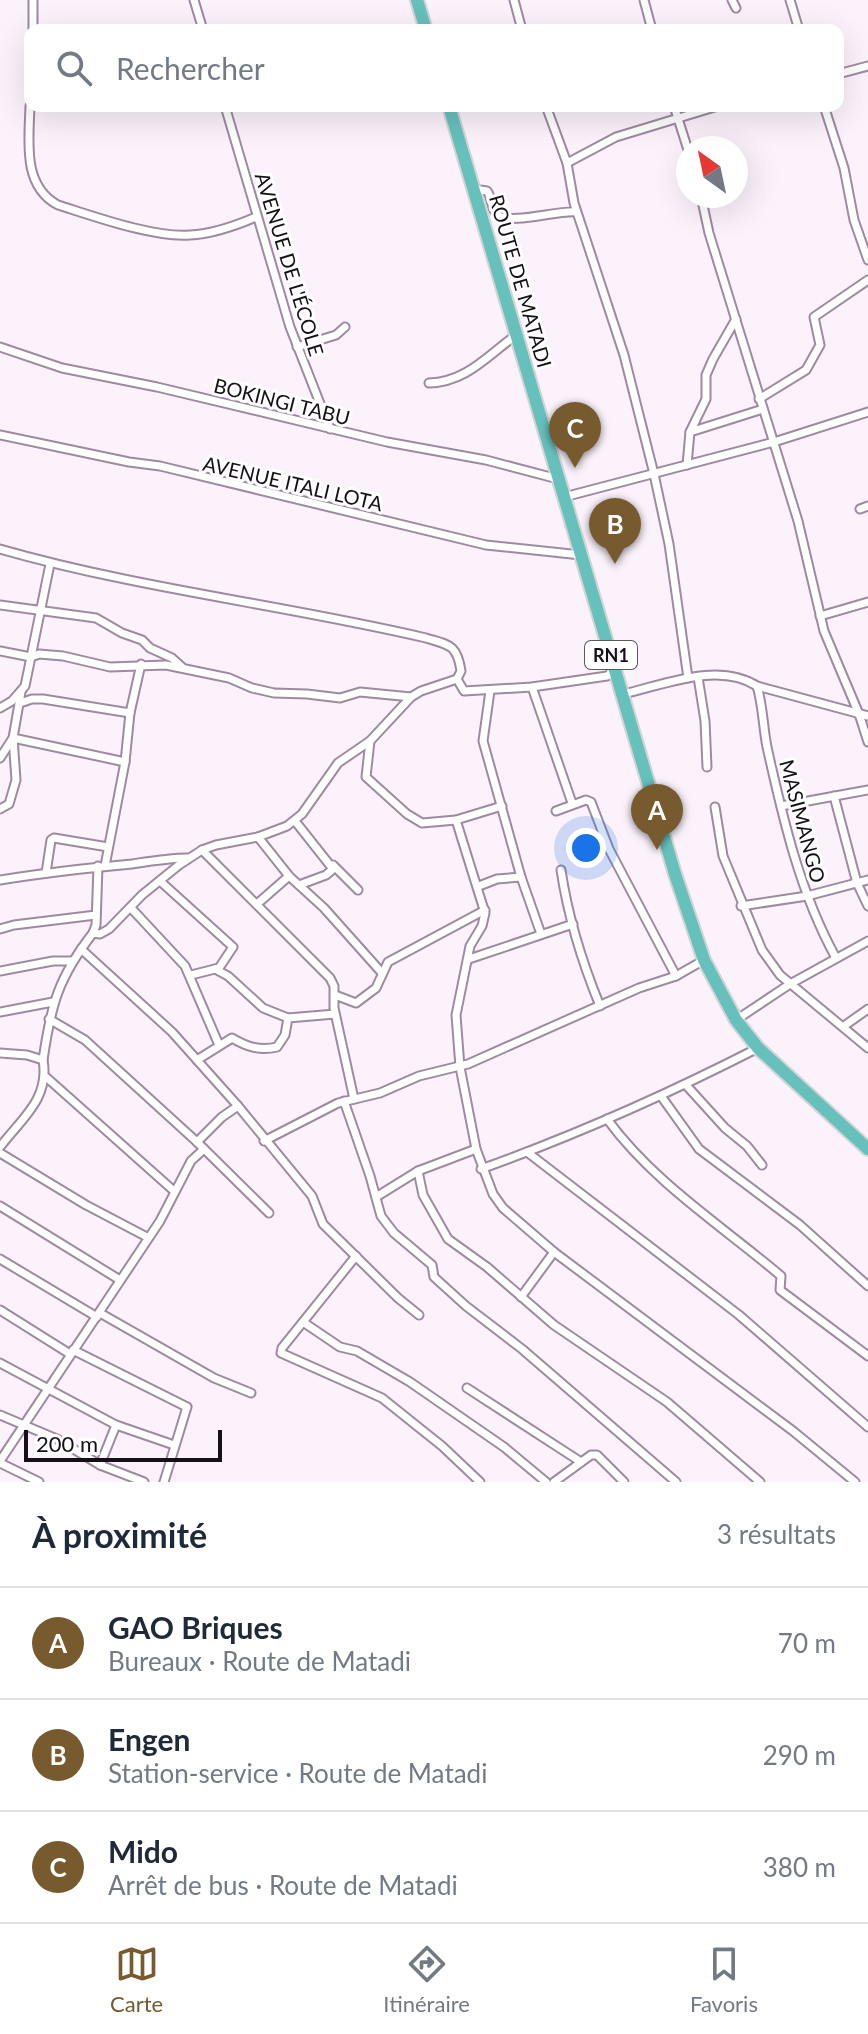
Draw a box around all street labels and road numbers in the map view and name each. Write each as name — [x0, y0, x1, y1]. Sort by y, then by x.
street label: AVENUE DE L'ÉCOLE — [251, 169, 329, 359]
street label: ROUTE DE MATADI — [485, 192, 557, 370]
street label: BOKINGI TABU — [211, 372, 353, 430]
street label: AVENUE ITALI LOTA — [201, 451, 386, 515]
road number: RN1 — [585, 641, 637, 669]
street label: MASIMANGO — [775, 757, 831, 885]

